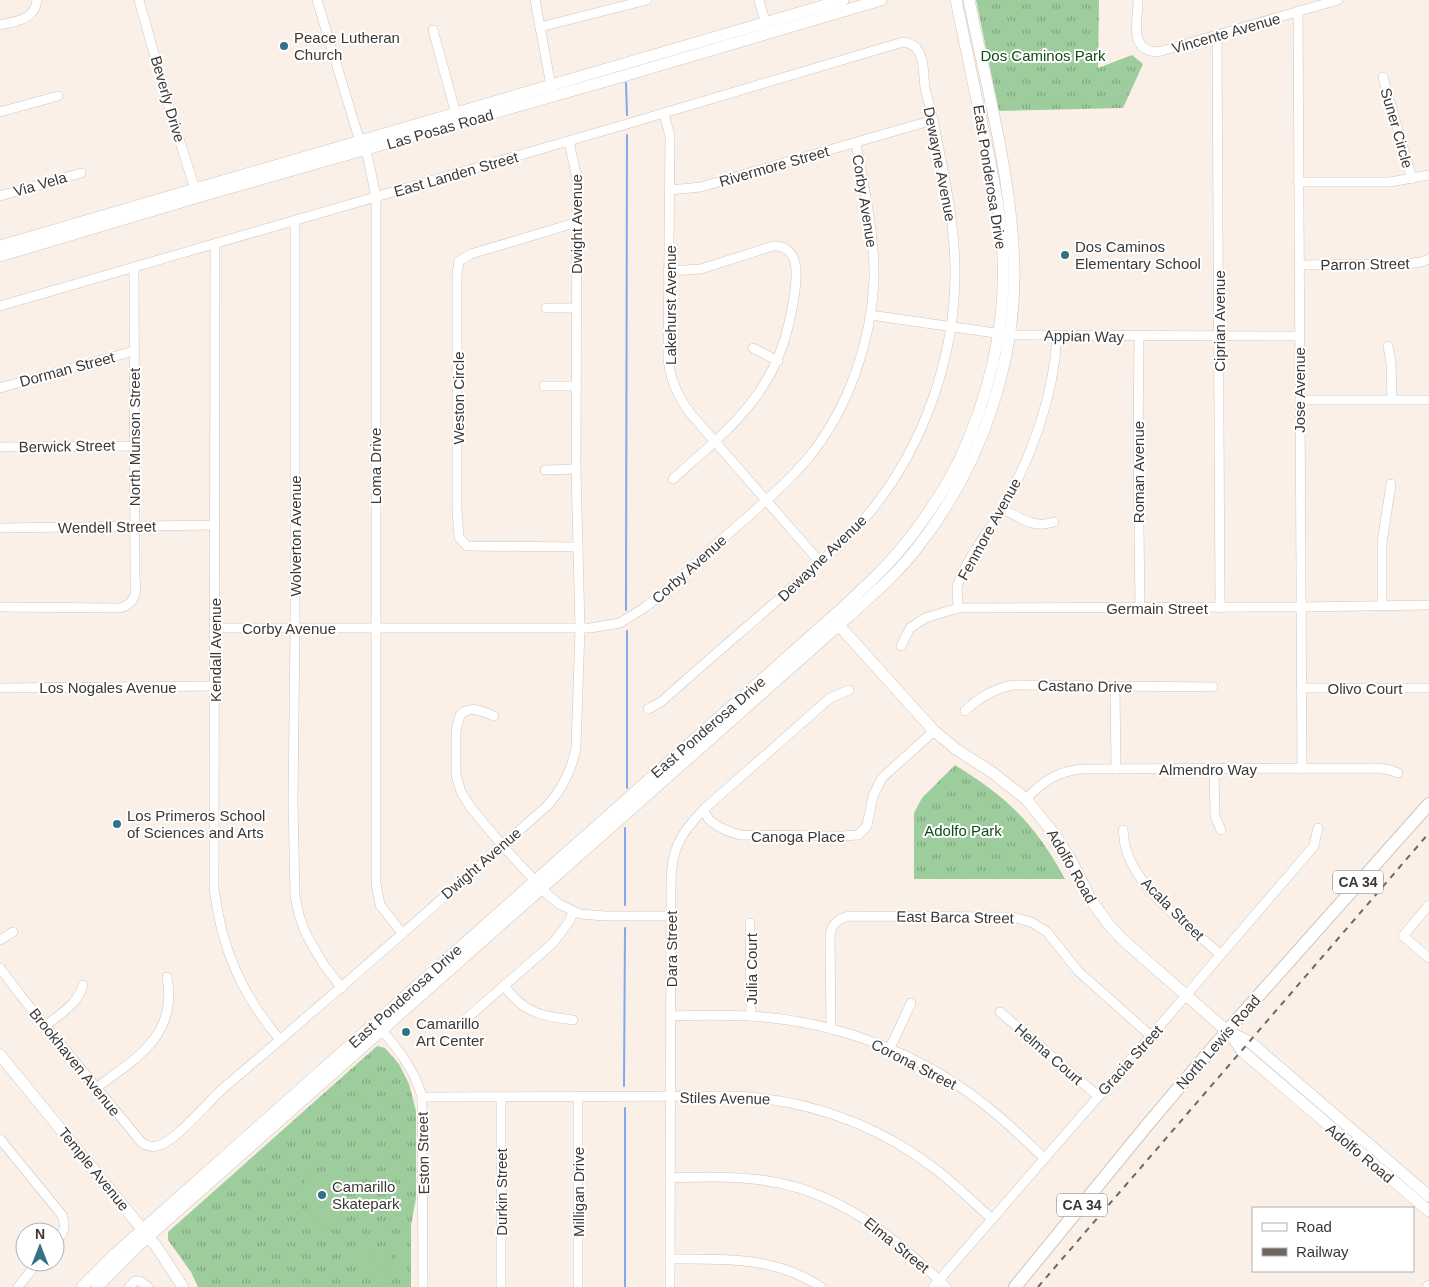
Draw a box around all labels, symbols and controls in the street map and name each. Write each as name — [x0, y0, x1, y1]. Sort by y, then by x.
street label: Vincente Avenue — [1170, 9, 1282, 57]
place label: Peace Lutheran Church — [294, 29, 400, 63]
marker: Peace Lutheran Church — [278, 40, 290, 52]
park label: Dos Caminos Park — [980, 47, 1106, 64]
street label: Beverly Drive — [148, 54, 188, 144]
street label: Suner Circle — [1377, 86, 1417, 170]
street label: East Ponderosa Drive — [970, 104, 1010, 250]
street label: Dewayne Avenue — [921, 105, 959, 223]
street label: Las Posas Road — [385, 106, 495, 152]
street label: Rivermore Street — [717, 142, 832, 190]
street label: East Landen Street — [392, 148, 521, 200]
street label: Corby Avenue — [849, 153, 881, 249]
street label: Via Vela — [11, 168, 69, 200]
street label: Dwight Avenue — [568, 174, 585, 274]
place label: Dos Caminos Elementary School — [1075, 238, 1201, 272]
street label: Lakehurst Avenue — [662, 245, 679, 365]
marker: Dos Caminos Elementary School — [1059, 249, 1071, 261]
street label: Parron Street — [1320, 255, 1411, 273]
street label: Ciprian Avenue — [1211, 270, 1228, 372]
street label: Appian Way — [1044, 327, 1125, 345]
street label: Jose Avenue — [1291, 347, 1308, 433]
street label: Dorman Street — [18, 348, 117, 390]
street label: Weston Circle — [450, 351, 467, 445]
street label: North Munson Street — [126, 367, 143, 506]
street label: Roman Avenue — [1130, 421, 1147, 523]
street label: Loma Drive — [367, 428, 384, 504]
street label: Berwick Street — [19, 437, 116, 455]
street label: Wolverton Avenue — [287, 475, 304, 597]
street label: Fenmore Avenue — [954, 475, 1024, 583]
street label: Dewayne Avenue — [774, 511, 870, 605]
street label: Wendell Street — [58, 518, 157, 536]
street label: Corby Avenue — [648, 531, 730, 607]
street label: Kendall Avenue — [207, 598, 224, 702]
street label: Germain Street — [1106, 600, 1209, 617]
street label: Corby Avenue — [242, 620, 336, 637]
street label: East Ponderosa Drive — [647, 673, 769, 781]
street label: Castano Drive — [1037, 677, 1133, 695]
street label: Los Nogales Avenue — [39, 679, 177, 696]
street label: Olivo Court — [1327, 680, 1403, 697]
street label: Almendro Way — [1159, 761, 1257, 778]
place label: Los Primeros School of Sciences and Arts — [127, 807, 265, 841]
marker: Los Primeros School of Sciences and Arts — [111, 818, 123, 830]
park label: Adolfo Park — [924, 822, 1002, 839]
street label: Dwight Avenue — [438, 824, 524, 902]
street label: Adolfo Road — [1044, 826, 1100, 906]
street label: Canoga Place — [751, 828, 845, 845]
road number: CA 34 — [1333, 870, 1383, 894]
street label: Acala Street — [1138, 874, 1208, 944]
street label: East Barca Street — [896, 907, 1015, 927]
street label: Dara Street — [663, 910, 680, 987]
street label: Julia Court — [743, 932, 760, 1005]
street label: East Ponderosa Drive — [345, 941, 465, 1051]
street label: North Lewis Road — [1172, 991, 1264, 1093]
street label: Brookhaven Avenue — [26, 1005, 124, 1119]
place label: Camarillo Art Center — [416, 1015, 484, 1049]
street label: Helma Court — [1012, 1020, 1087, 1089]
street label: Gracia Street — [1094, 1021, 1166, 1099]
marker: Camarillo Art Center — [400, 1026, 412, 1038]
street label: Corona Street — [869, 1035, 960, 1093]
street label: Stiles Avenue — [680, 1089, 770, 1107]
street label: Eston Street — [414, 1111, 432, 1194]
street label: Adolfo Road — [1323, 1120, 1397, 1186]
street label: Temple Avenue — [55, 1124, 133, 1214]
street label: Durkin Street — [493, 1147, 510, 1236]
street label: Milligan Drive — [570, 1147, 587, 1237]
place label: Camarillo Skatepark — [332, 1178, 400, 1212]
marker: Camarillo Skatepark — [316, 1189, 328, 1201]
road number: CA 34 — [1057, 1194, 1107, 1216]
legend — [1252, 1207, 1414, 1272]
street label: Elma Street — [861, 1214, 933, 1277]
text: Road — [1296, 1218, 1332, 1235]
north arrow — [15, 1222, 65, 1272]
text: N — [35, 1226, 45, 1242]
text: Railway — [1296, 1243, 1349, 1260]

